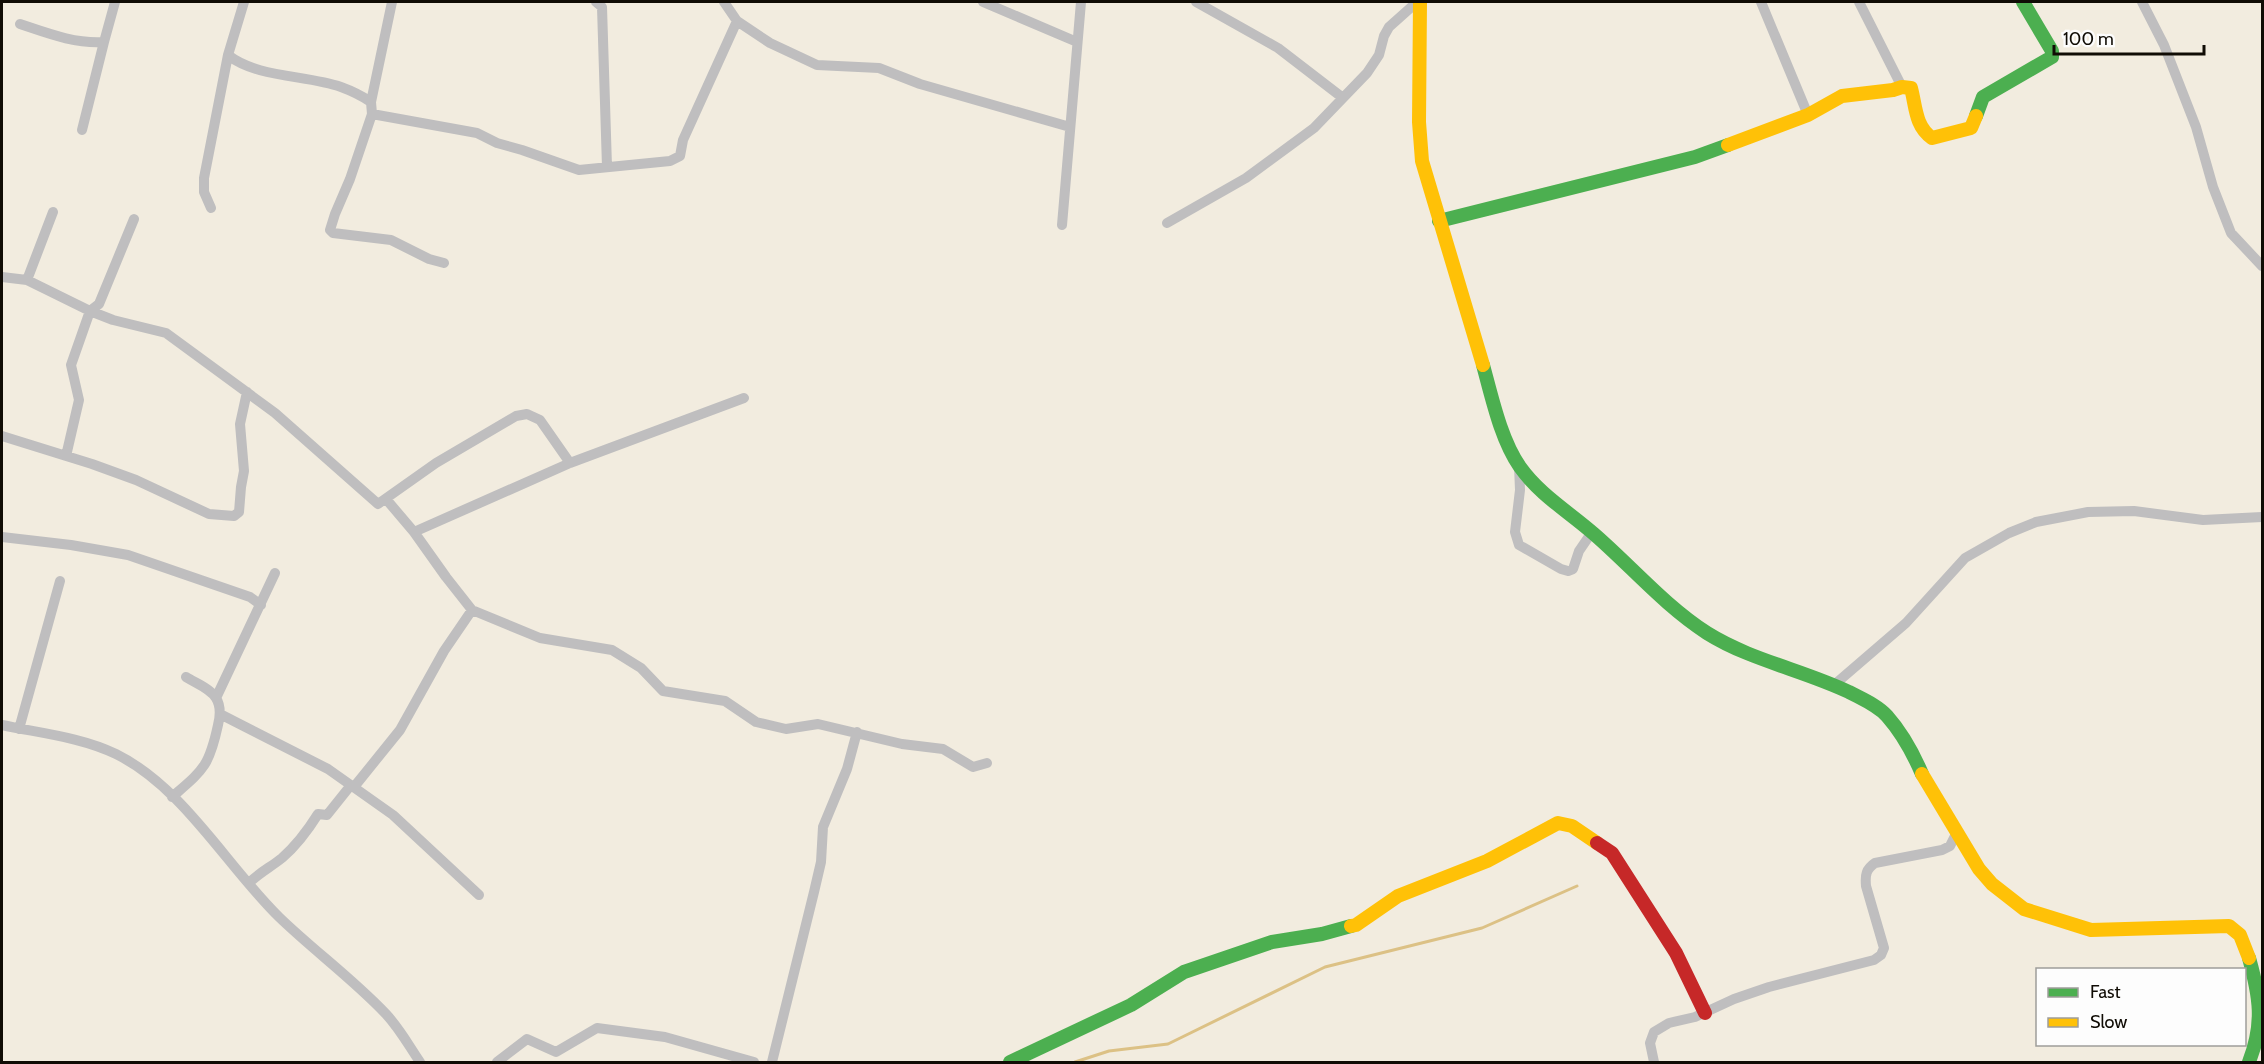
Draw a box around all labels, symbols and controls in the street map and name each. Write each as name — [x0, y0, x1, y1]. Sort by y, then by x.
scale bar — [2054, 18, 2204, 56]
text: 100 m — [2063, 28, 2114, 50]
legend — [2036, 968, 2246, 1046]
text: Fast — [2090, 981, 2121, 1003]
text: Slow — [2090, 1011, 2127, 1033]

